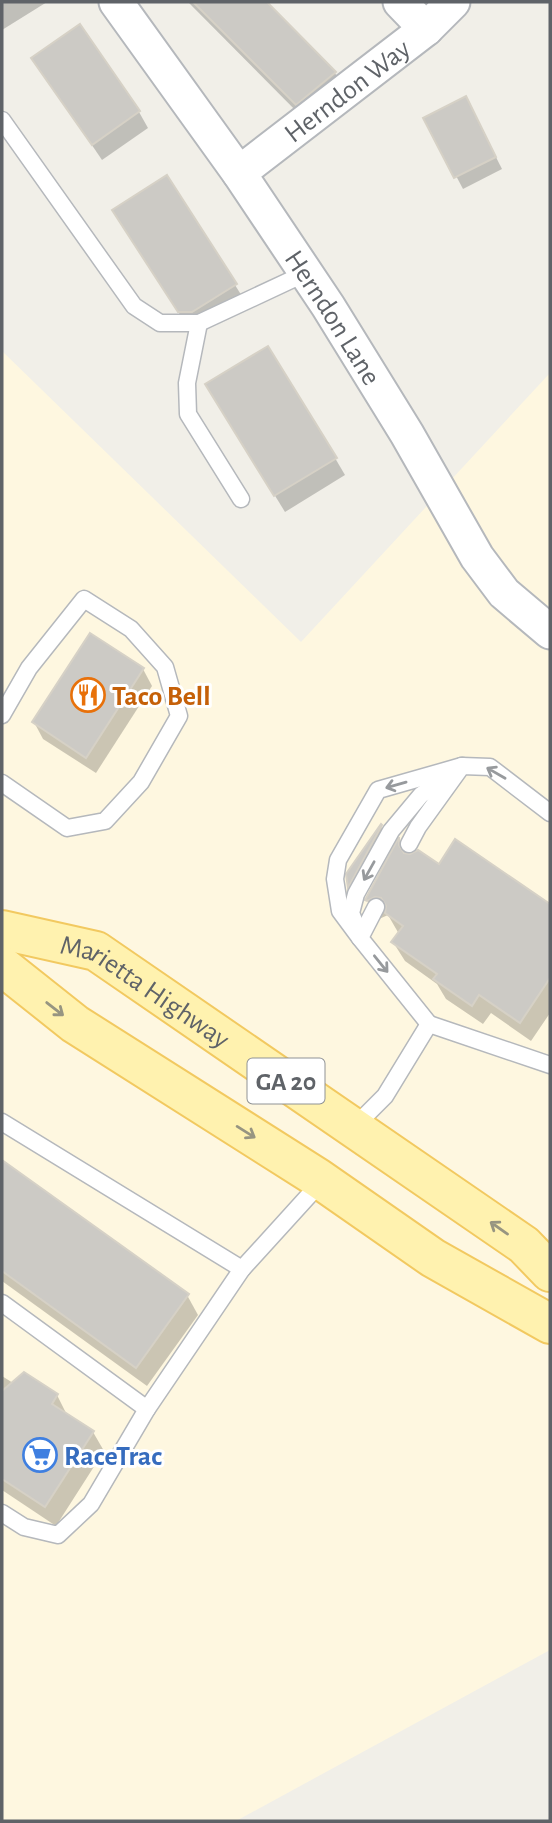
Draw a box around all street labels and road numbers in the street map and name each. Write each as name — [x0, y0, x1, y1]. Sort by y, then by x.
street label: Herndon Way — [280, 35, 416, 148]
street label: Herndon Lane — [279, 246, 385, 390]
street label: Marietta Highway — [57, 931, 234, 1054]
road number: GA 20 — [247, 1058, 324, 1104]

